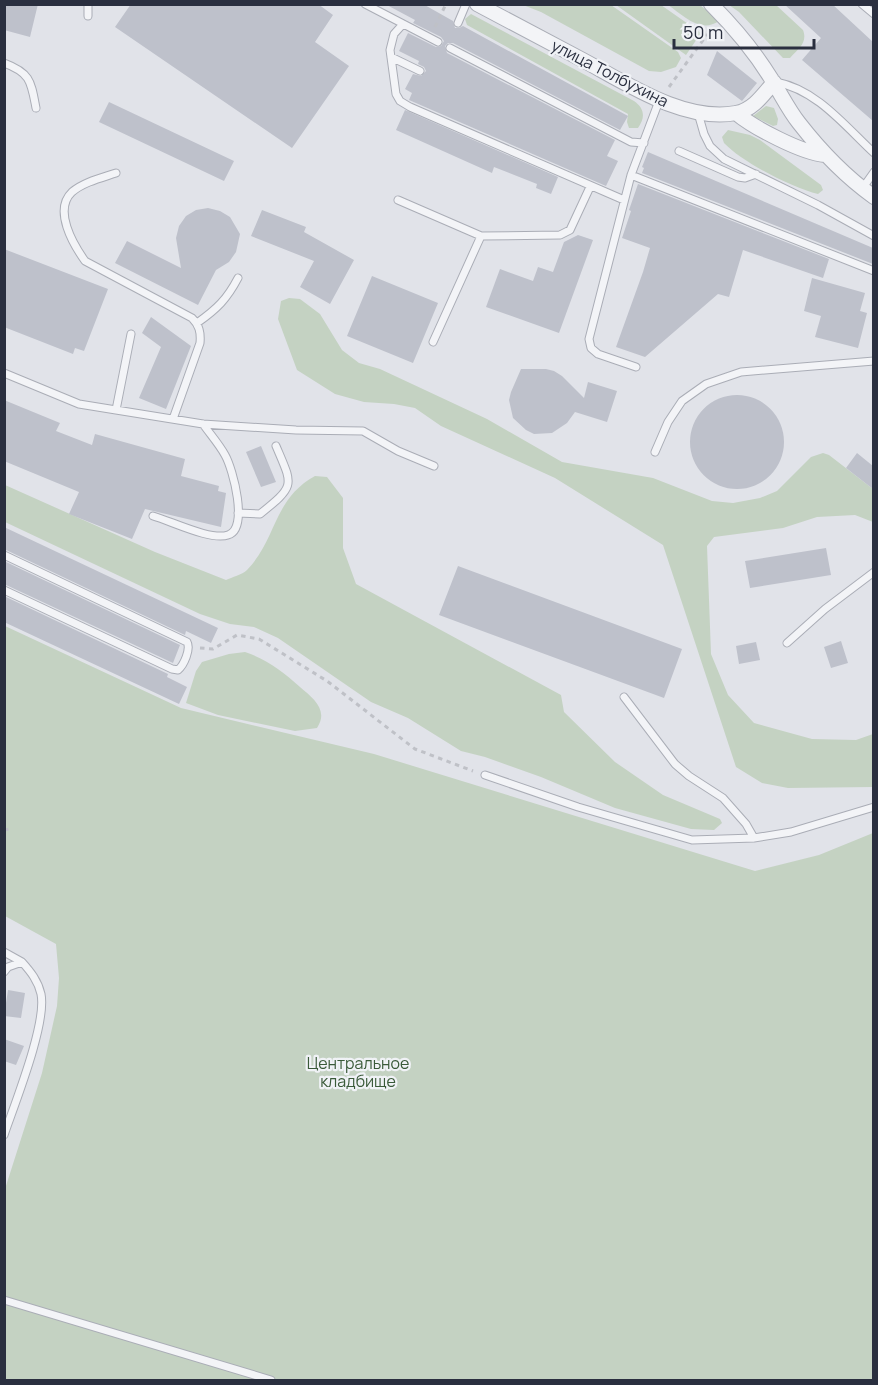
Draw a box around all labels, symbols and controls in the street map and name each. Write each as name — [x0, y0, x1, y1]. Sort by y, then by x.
scale bar — [674, 12, 814, 50]
text: 50 m — [683, 20, 723, 44]
street label: улица Толбухина — [548, 34, 672, 112]
park label: Центральное кладбище — [307, 1052, 409, 1092]

